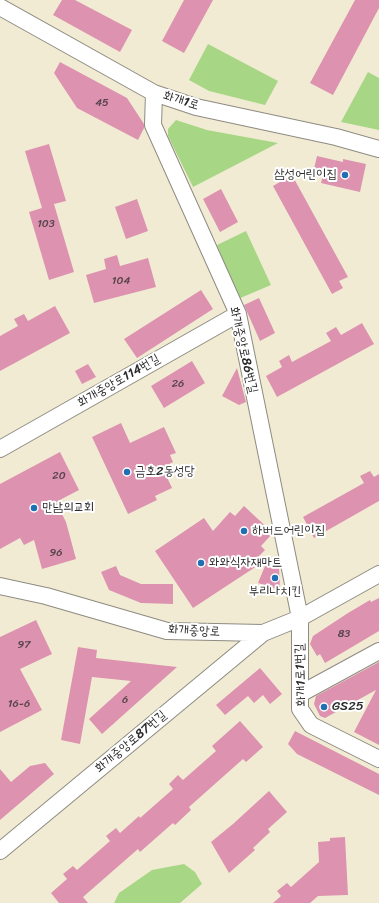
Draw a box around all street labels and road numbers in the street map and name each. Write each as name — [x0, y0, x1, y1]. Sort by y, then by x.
street label: 화개1로 — [161, 88, 201, 114]
street label: 화개중앙로86번길 — [225, 305, 261, 395]
street label: 화개중앙로114번길 — [75, 351, 163, 411]
street label: 화개중앙로 — [167, 622, 221, 640]
street label: 화개1로1번길 — [292, 643, 310, 707]
street label: 화개중앙로87번길 — [92, 708, 170, 776]

